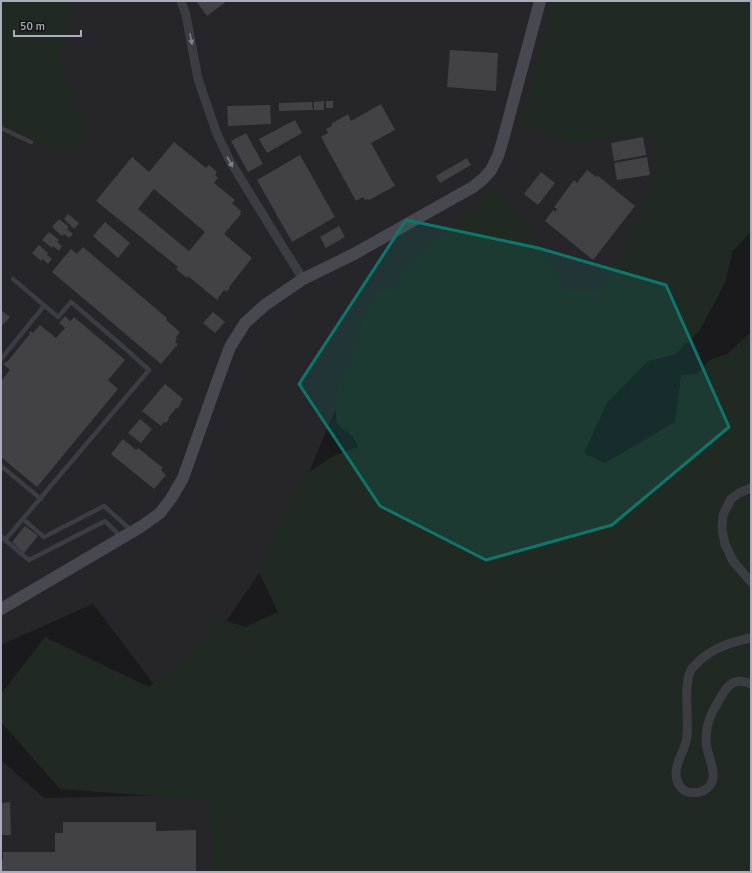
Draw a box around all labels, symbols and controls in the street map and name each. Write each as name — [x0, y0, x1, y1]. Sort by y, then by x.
scale bar — [14, 12, 81, 38]
text: 50 m — [20, 19, 45, 34]
one-way arrow — [188, 32, 194, 45]
one-way arrow — [227, 156, 234, 167]

